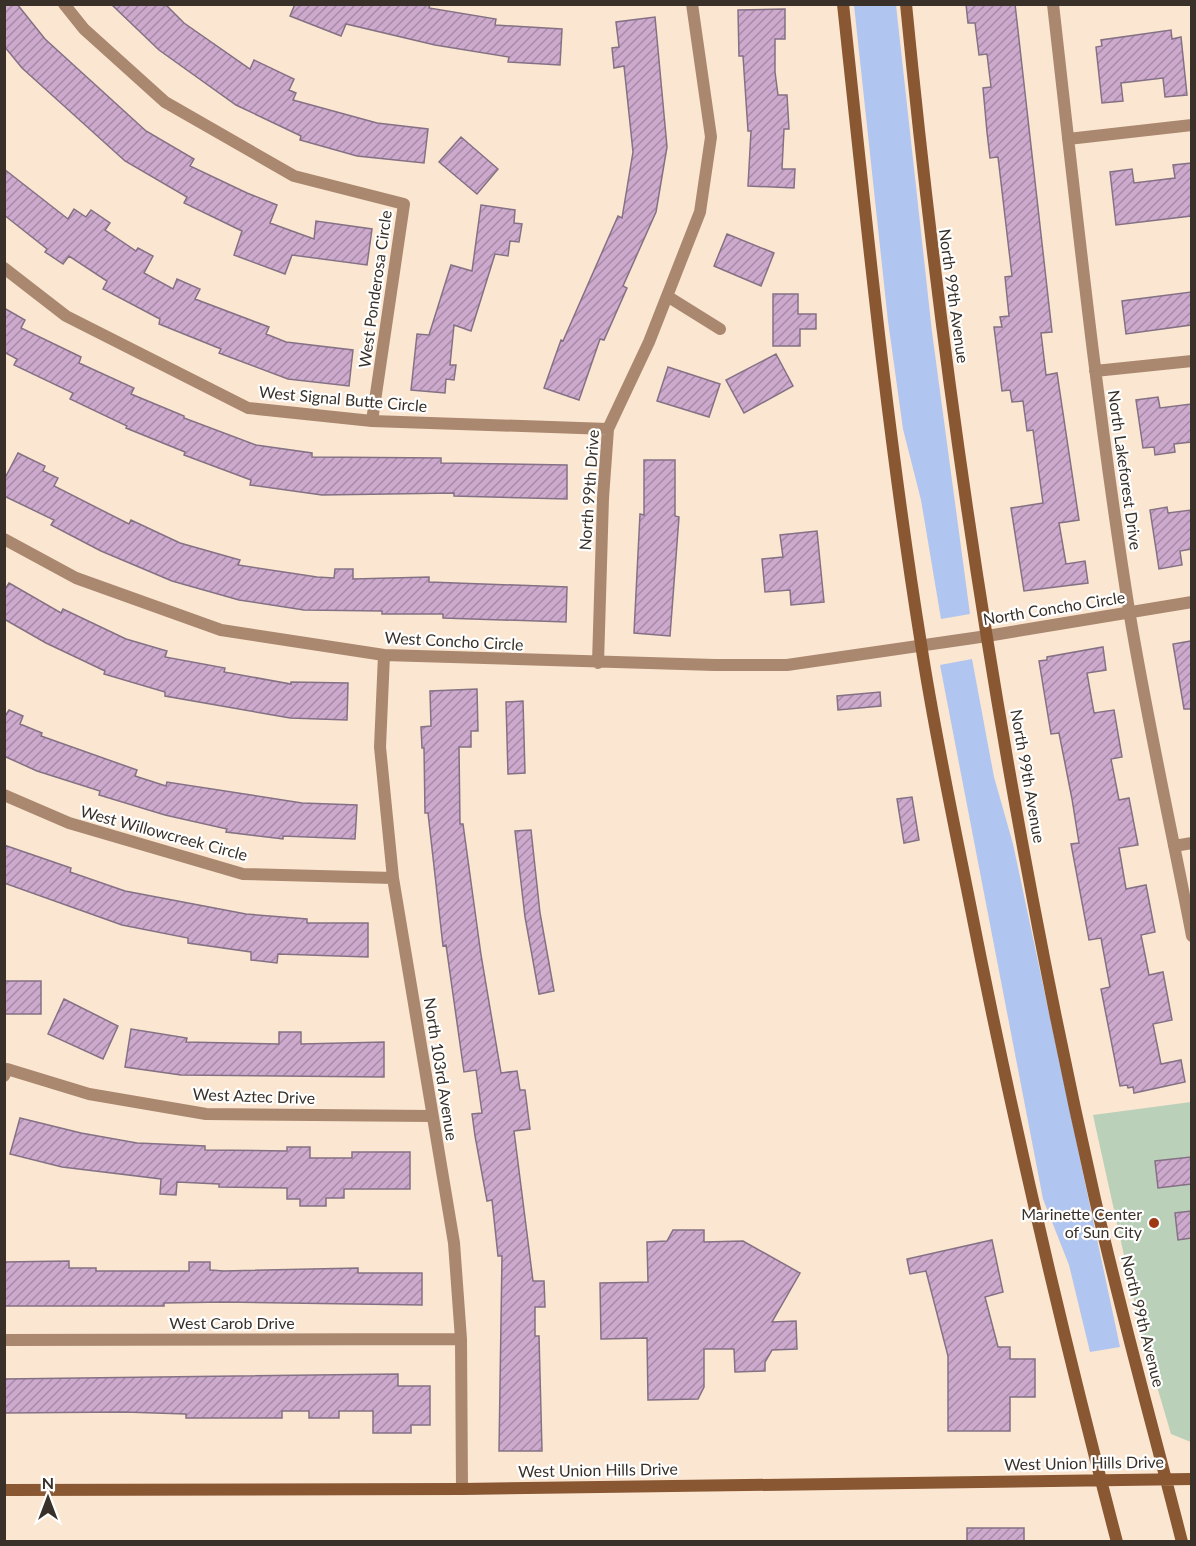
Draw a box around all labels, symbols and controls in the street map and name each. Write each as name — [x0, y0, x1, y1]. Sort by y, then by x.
street label: West Ponderosa Circle — [354, 209, 395, 369]
street label: North 99th Avenue — [936, 228, 973, 364]
street label: West Signal Butte Circle — [258, 382, 428, 415]
street label: North Lakeforest Drive — [1105, 389, 1146, 551]
street label: North 99th Drive — [575, 429, 602, 551]
street label: North Concho Circle — [981, 587, 1126, 628]
street label: West Concho Circle — [384, 627, 524, 654]
street label: North 99th Avenue — [1007, 708, 1050, 844]
street label: West Willowcreek Circle — [79, 801, 250, 864]
street label: North 103rd Avenue — [421, 996, 462, 1142]
street label: West Aztec Drive — [193, 1084, 316, 1107]
place label: Marinette Center of Sun City — [1021, 1204, 1143, 1241]
marker: Marinette Center of Sun City — [1147, 1216, 1161, 1230]
street label: North 99th Avenue — [1118, 1253, 1169, 1389]
street label: West Carob Drive — [169, 1313, 295, 1332]
street label: West Union Hills Drive — [1004, 1452, 1164, 1473]
street label: West Union Hills Drive — [518, 1459, 678, 1480]
north arrow — [18, 1468, 78, 1528]
text: N — [42, 1473, 54, 1492]

